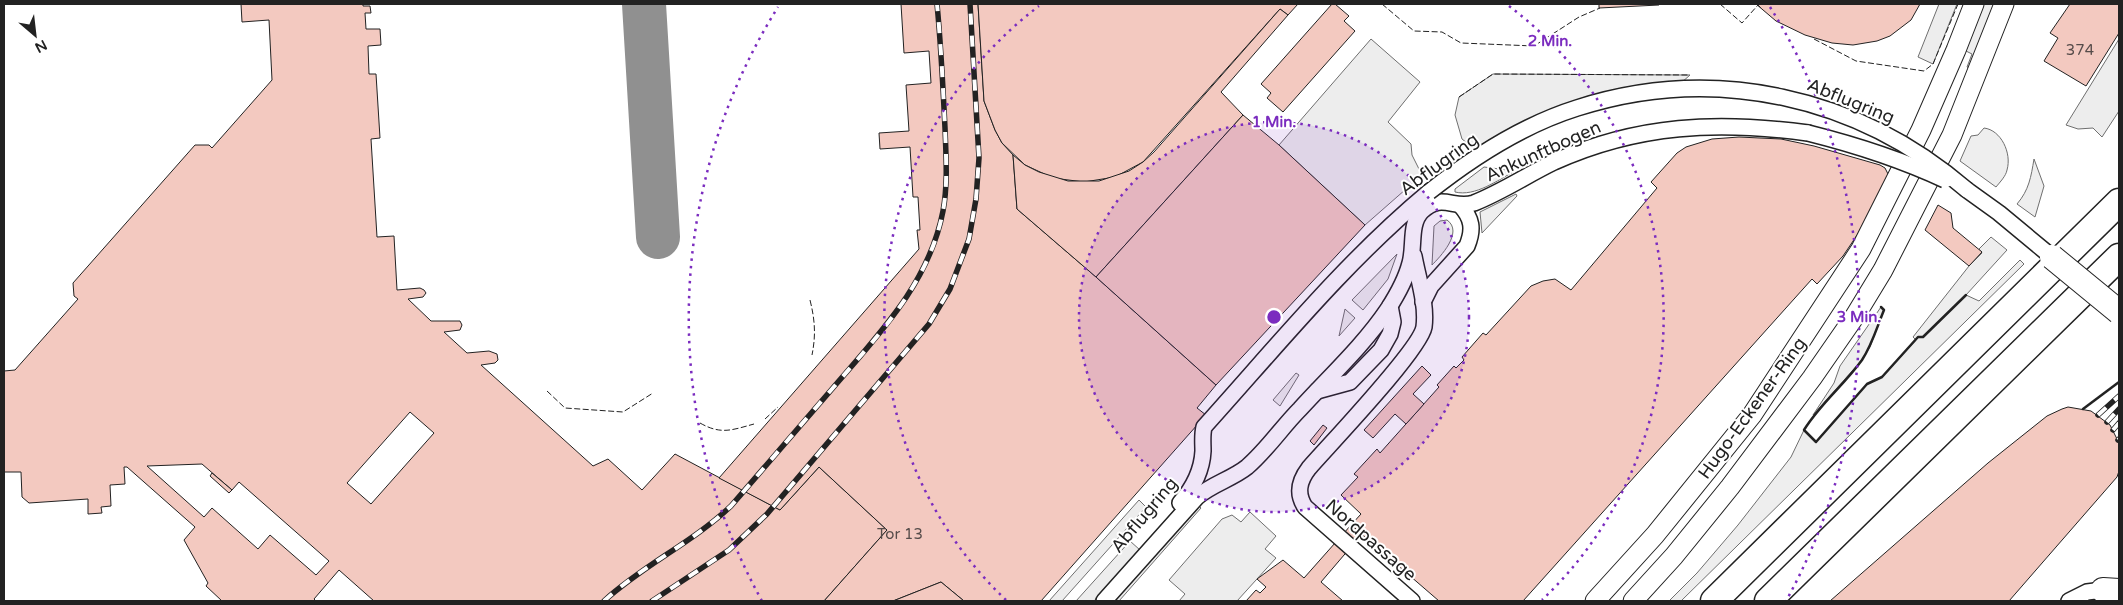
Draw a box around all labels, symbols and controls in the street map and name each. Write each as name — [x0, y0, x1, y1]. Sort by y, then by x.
north arrow — [10, 10, 60, 60]
text: 2 Min. — [1528, 32, 1572, 50]
text: N — [32, 36, 50, 56]
house number: 374 — [2066, 41, 2094, 59]
street label: Abflugring — [1804, 74, 1898, 128]
text: 1 Min. — [1252, 113, 1296, 131]
street label: Ankunftbogen — [1482, 116, 1604, 186]
street label: Abflugring — [1395, 128, 1483, 200]
centre of rings — [1265, 308, 1283, 326]
text: 3 Min. — [1837, 308, 1881, 326]
street label: Hugo-Eckener-Ring — [1693, 333, 1811, 483]
street label: Abflugring — [1106, 473, 1182, 557]
street label: Nordpassage — [1321, 494, 1421, 586]
house number: Tor 13 — [877, 525, 923, 543]

